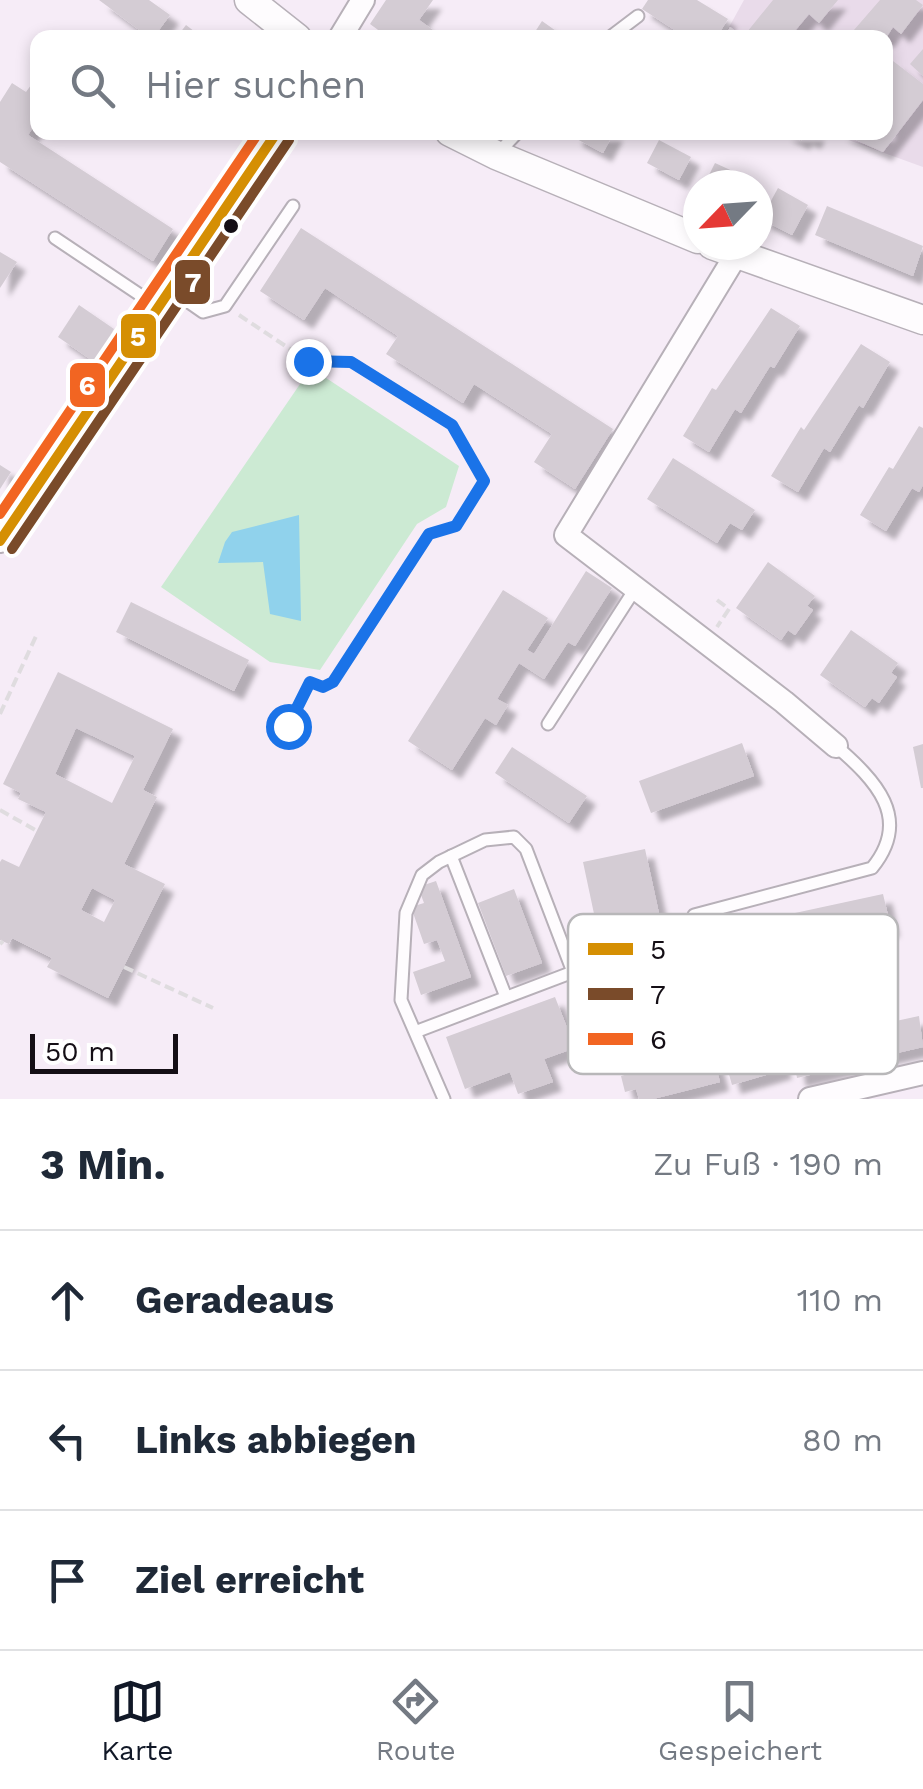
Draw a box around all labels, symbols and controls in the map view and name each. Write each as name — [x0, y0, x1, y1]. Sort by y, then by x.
search box — [30, 30, 893, 140]
icon: search — [65, 58, 120, 113]
text: Hier suchen — [145, 63, 366, 107]
north arrow — [683, 170, 773, 260]
unlabelled marker — [221, 216, 241, 236]
line badge: 7 — [173, 258, 212, 306]
text: 7 — [184, 266, 202, 299]
line badge: 5 — [119, 312, 158, 360]
text: 5 — [130, 320, 146, 353]
route end — [286, 339, 332, 385]
line badge: 6 — [68, 361, 107, 409]
text: 6 — [78, 369, 96, 402]
route start — [266, 704, 312, 750]
legend — [568, 914, 898, 1074]
text: 5 — [650, 933, 666, 966]
text: 7 — [650, 978, 666, 1011]
text: 6 — [650, 1023, 667, 1056]
scale bar — [30, 1029, 178, 1074]
text: 50 m — [45, 1035, 115, 1068]
text: 3 Min. — [40, 1140, 166, 1189]
text: Zu Fuß · 190 m — [653, 1145, 883, 1183]
icon: ahead — [40, 1273, 95, 1328]
text: Geradeaus — [135, 1278, 334, 1322]
text: 110 m — [797, 1281, 883, 1319]
icon: left — [40, 1413, 95, 1468]
text: Links abbiegen — [135, 1418, 417, 1462]
text: 80 m — [802, 1421, 883, 1459]
icon: arrive — [40, 1553, 95, 1608]
text: Ziel erreicht — [135, 1558, 364, 1602]
tab: Karte — [101, 1674, 173, 1767]
tab: Route — [376, 1674, 456, 1767]
tab: Gespeichert — [658, 1674, 822, 1767]

